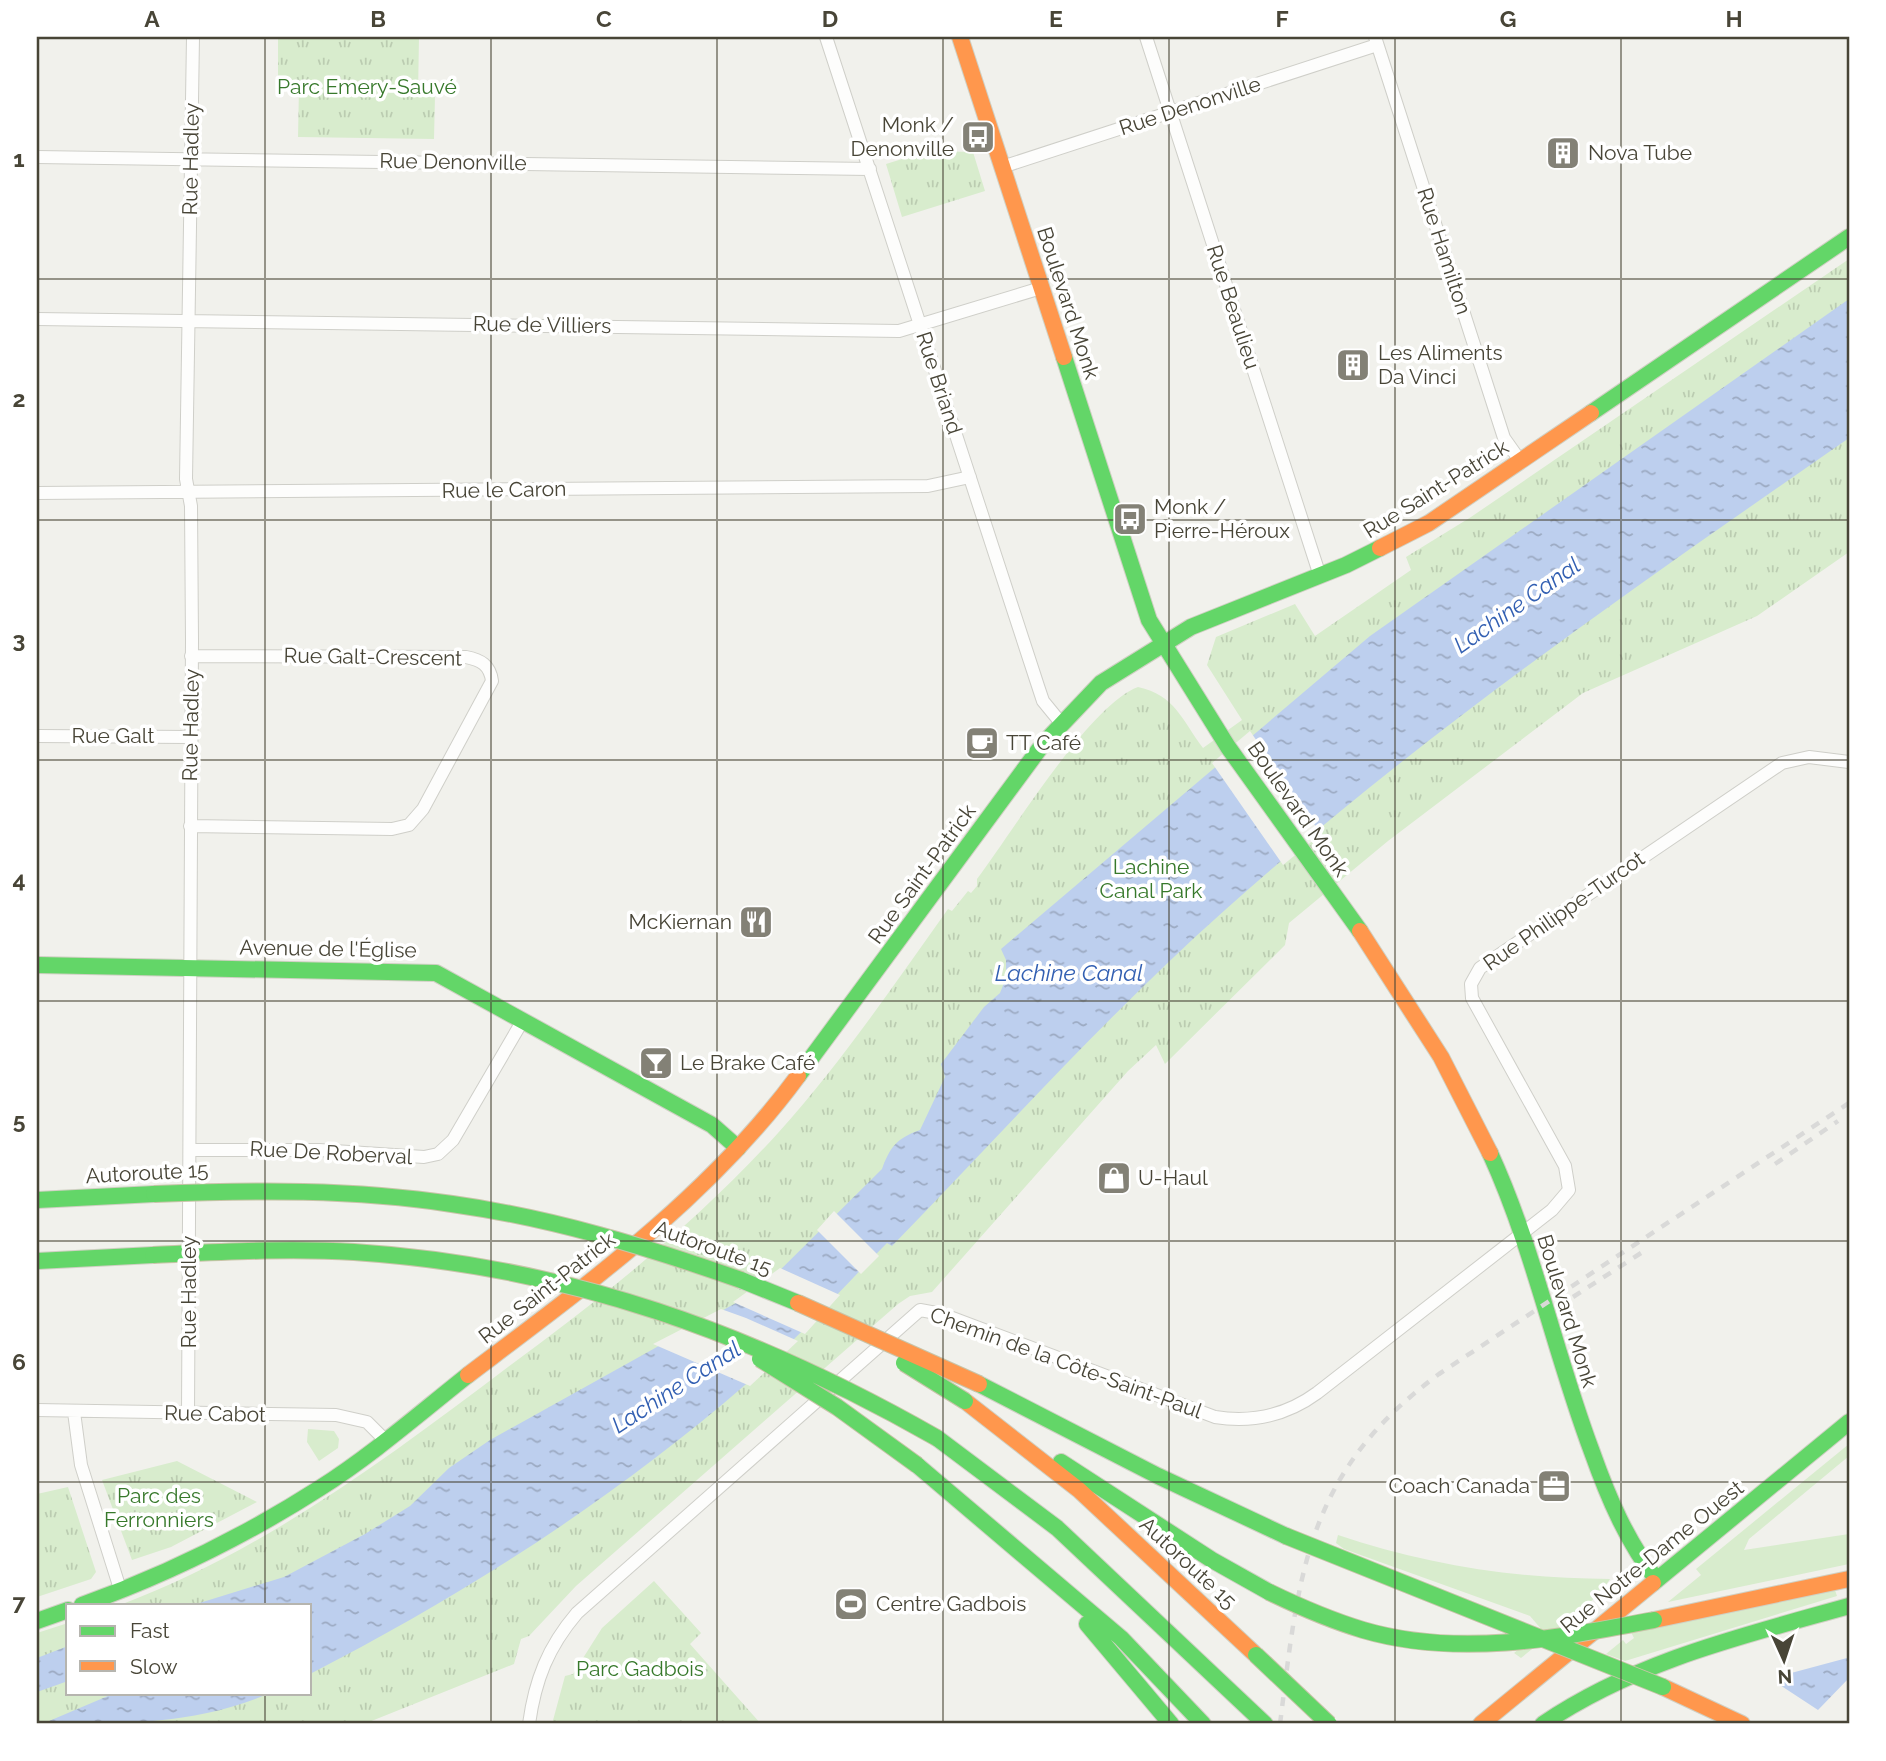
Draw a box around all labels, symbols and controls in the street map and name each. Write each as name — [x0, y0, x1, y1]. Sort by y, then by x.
text: A — [144, 5, 160, 32]
text: B — [370, 5, 386, 32]
text: C — [596, 5, 612, 32]
text: D — [822, 5, 838, 32]
text: E — [1049, 5, 1063, 32]
text: F — [1275, 5, 1289, 32]
text: G — [1500, 5, 1516, 32]
text: H — [1725, 5, 1743, 32]
street label: Rue Denonville — [1116, 71, 1264, 140]
park label: Parc Emery-Sauvé — [277, 74, 457, 99]
street label: Rue Hadley — [177, 102, 204, 216]
place label: Monk / Denonville — [850, 112, 954, 161]
bus stop icon: Monk / Denonville — [959, 118, 997, 156]
building icon: Nova Tube — [1544, 134, 1582, 172]
place label: Nova Tube — [1588, 140, 1692, 165]
text: 1 — [13, 145, 25, 172]
street label: Rue Denonville — [379, 148, 527, 175]
street label: Rue Hamilton — [1412, 184, 1477, 317]
street label: Boulevard Monk — [1032, 224, 1105, 382]
street label: Rue Beaulieu — [1202, 242, 1265, 372]
street label: Rue de Villiers — [473, 311, 611, 338]
street label: Rue Briand — [911, 328, 968, 437]
place label: Les Aliments Da Vinci — [1378, 340, 1503, 389]
building icon: Les Aliments Da Vinci — [1334, 346, 1372, 384]
text: 2 — [13, 385, 25, 412]
street label: Rue Saint-Patrick — [1359, 434, 1513, 543]
street label: Rue le Caron — [441, 476, 567, 503]
place label: Monk / Pierre-Héroux — [1154, 494, 1290, 543]
bus stop icon: Monk / Pierre-Héroux — [1111, 500, 1149, 538]
water label: Lachine Canal — [1448, 551, 1585, 658]
text: 3 — [13, 626, 25, 653]
street label: Rue Galt-Crescent — [284, 642, 463, 671]
street label: Rue Hadley — [177, 668, 204, 782]
street label: Rue Galt — [72, 723, 154, 748]
cafe icon: TT Café — [963, 724, 1001, 762]
place label: TT Café — [1006, 730, 1081, 755]
street label: Boulevard Monk — [1243, 737, 1354, 881]
street label: Rue Saint-Patrick — [863, 799, 981, 948]
street label: Rue Philippe-Turcot — [1478, 846, 1649, 976]
park label: Lachine Canal Park — [1100, 854, 1202, 903]
text: 4 — [12, 866, 26, 893]
restaurant icon: McKiernan — [737, 903, 775, 941]
place label: McKiernan — [629, 909, 732, 934]
street label: Avenue de l'Église — [239, 934, 417, 963]
water label: Lachine Canal — [995, 959, 1143, 986]
bar icon: Le Brake Café — [637, 1044, 675, 1082]
place label: Le Brake Café — [680, 1050, 815, 1075]
text: 5 — [13, 1107, 26, 1134]
street label: Rue De Roberval — [249, 1136, 413, 1169]
street label: Autoroute 15 — [85, 1157, 209, 1188]
shop icon: U-Haul — [1095, 1159, 1133, 1197]
place label: U-Haul — [1138, 1165, 1208, 1190]
street label: Autoroute 15 — [651, 1215, 775, 1280]
street label: Rue Saint-Patrick — [473, 1227, 620, 1349]
street label: Boulevard Monk — [1532, 1231, 1603, 1390]
street label: Rue Hadley — [176, 1236, 201, 1348]
street label: Chemin de la Côte-Saint-Paul — [927, 1302, 1206, 1424]
water label: Lachine Canal — [606, 1335, 745, 1438]
text: 6 — [12, 1348, 26, 1375]
street label: Rue Cabot — [164, 1400, 266, 1427]
office icon: Coach Canada — [1535, 1467, 1573, 1505]
place label: Coach Canada — [1388, 1473, 1530, 1498]
street label: Rue Notre-Dame Ouest — [1555, 1475, 1748, 1638]
park label: Parc des Ferronniers — [104, 1483, 214, 1532]
street label: Autoroute 15 — [1135, 1512, 1242, 1614]
sports icon: Centre Gadbois — [832, 1585, 870, 1623]
text: 7 — [13, 1588, 26, 1615]
place label: Centre Gadbois — [876, 1591, 1026, 1616]
legend — [66, 1604, 312, 1694]
text: Fast — [130, 1618, 170, 1643]
north arrow — [1750, 1624, 1820, 1694]
text: Slow — [130, 1654, 178, 1679]
park label: Parc Gadbois — [576, 1656, 704, 1681]
text: N — [1777, 1666, 1793, 1688]

